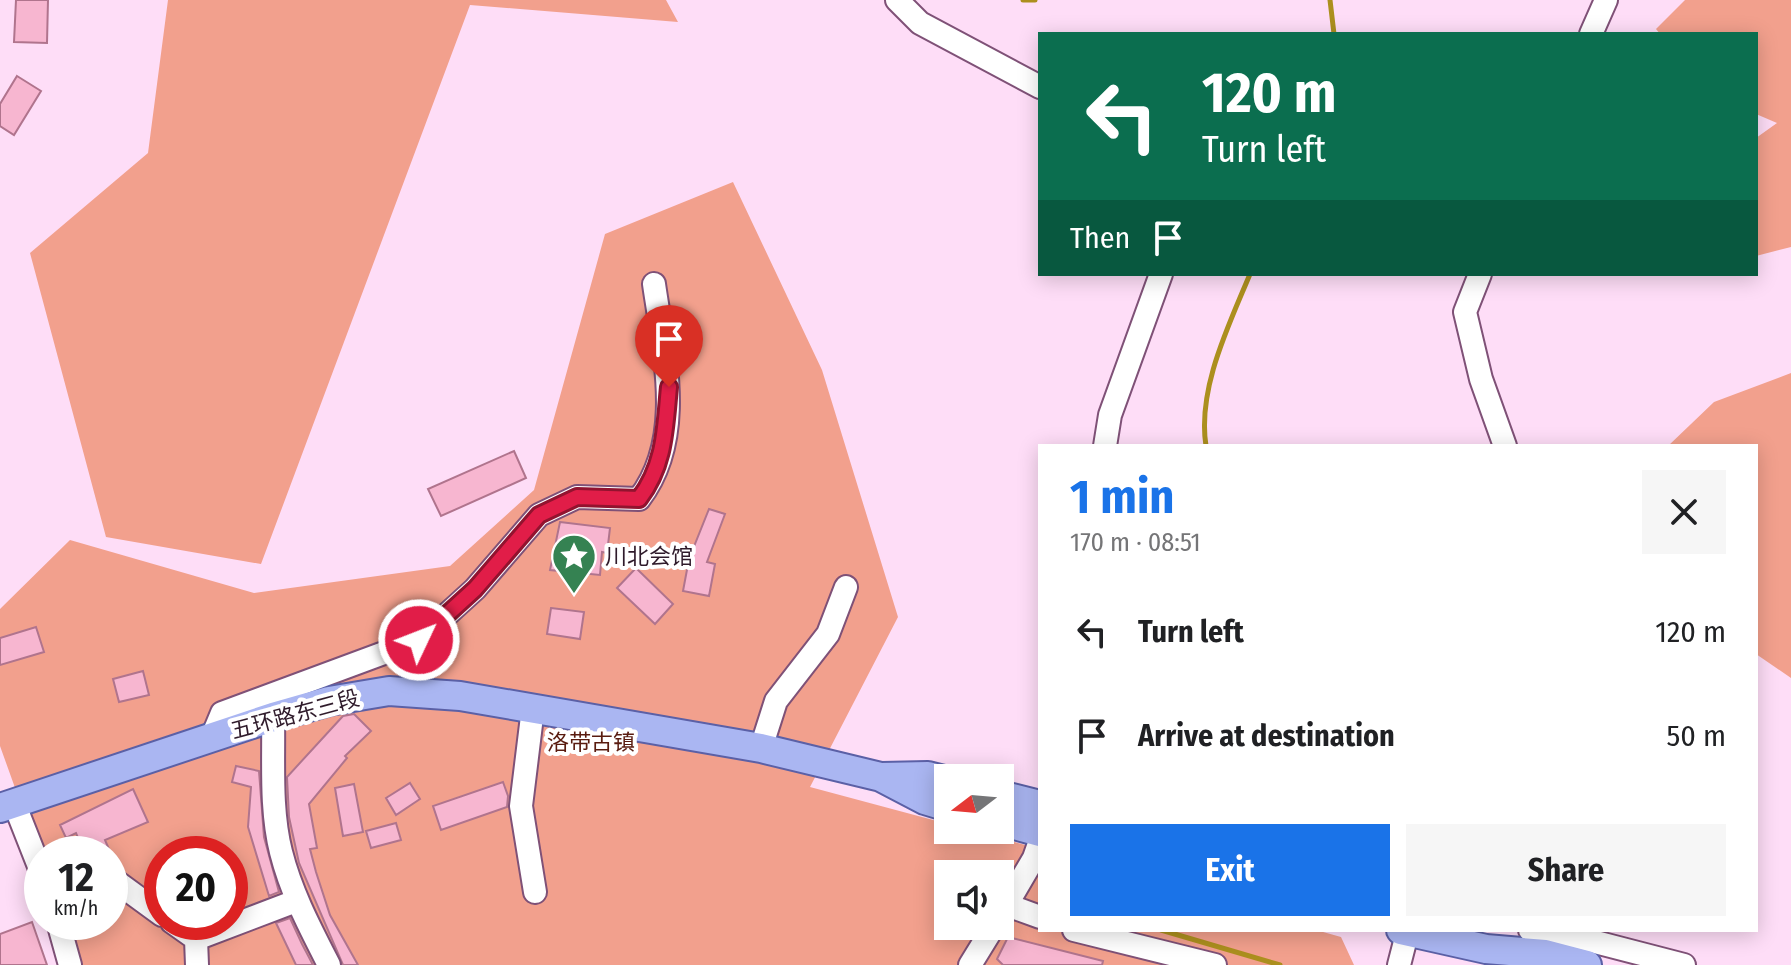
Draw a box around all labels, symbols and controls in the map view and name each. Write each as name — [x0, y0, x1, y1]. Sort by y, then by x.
text: 120 m — [1202, 60, 1337, 127]
icon: left — [1070, 64, 1174, 168]
text: Turn left — [1202, 128, 1326, 172]
icon: arrive — [1146, 216, 1190, 260]
text: Then — [1070, 220, 1130, 256]
pin — [635, 305, 703, 387]
icon: arrive — [647, 317, 691, 361]
text: 1 min — [1070, 468, 1175, 526]
button: close — [1642, 470, 1726, 554]
text: 170 m · 08:51 — [1070, 527, 1201, 558]
place icon: 川北会馆 — [550, 532, 598, 595]
place label: 川北会馆 — [605, 543, 693, 570]
position arrow — [377, 598, 461, 682]
icon: left — [1070, 610, 1114, 654]
text: Turn left — [1138, 614, 1244, 650]
text: 120 m — [1655, 614, 1726, 650]
street label: 五环路东三段 — [228, 684, 362, 745]
icon: arrive — [1070, 714, 1114, 758]
text: Arrive at destination — [1138, 718, 1395, 754]
text: 50 m — [1666, 718, 1726, 754]
park label: 洛带古镇 — [547, 729, 635, 756]
north arrow — [934, 764, 1014, 844]
map controls — [934, 764, 1014, 940]
button: Exit — [1070, 824, 1390, 916]
button: Share — [1406, 824, 1726, 916]
speed limit sign: 20 — [144, 836, 248, 940]
text: 12 — [58, 854, 94, 902]
button: sound — [934, 860, 1014, 940]
text: km/h — [54, 896, 98, 920]

